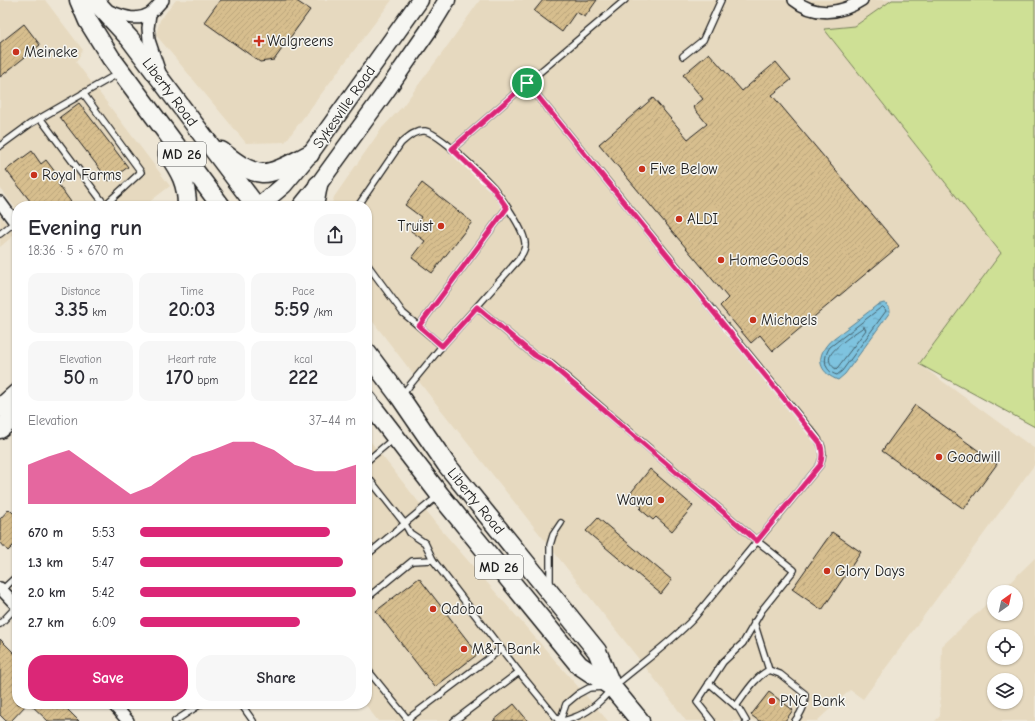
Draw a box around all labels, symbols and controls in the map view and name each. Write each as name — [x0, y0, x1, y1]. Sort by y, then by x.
place label: Walgreens — [267, 32, 333, 50]
marker: Walgreens — [254, 36, 264, 46]
place label: Meineke — [24, 43, 78, 61]
marker: Meineke — [11, 47, 21, 57]
street label: Liberty Road — [138, 54, 202, 130]
street label: Sykesville Road — [309, 62, 379, 152]
pin — [510, 66, 544, 100]
icon: arrive — [516, 72, 538, 94]
road number: MD 26 — [158, 142, 206, 166]
place label: Five Below — [650, 160, 717, 178]
marker: Five Below — [637, 164, 647, 174]
place label: Royal Farms — [42, 166, 121, 184]
marker: Royal Farms — [29, 170, 39, 180]
place label: ALDI — [687, 210, 718, 228]
button: share — [314, 214, 356, 256]
marker: ALDI — [674, 214, 684, 224]
text: Evening run — [28, 215, 142, 241]
place label: Truist — [398, 217, 434, 235]
marker: Truist — [436, 221, 446, 231]
text: 18:36 · 5 × 670 m — [28, 243, 124, 258]
place label: HomeGoods — [729, 251, 809, 269]
marker: HomeGoods — [716, 255, 726, 265]
text: Distance — [61, 285, 100, 298]
text: Time — [181, 285, 203, 298]
text: Pace — [292, 285, 314, 298]
text: 3.35 — [55, 298, 89, 321]
text: 20:03 — [169, 298, 215, 321]
text: 5:59 — [274, 298, 310, 321]
text: km — [89, 306, 107, 319]
text: /km — [310, 306, 333, 319]
place label: Michaels — [761, 311, 817, 329]
marker: Michaels — [748, 315, 758, 325]
text: Elevation — [60, 353, 102, 366]
text: Heart rate — [168, 353, 216, 366]
text: kcal — [294, 353, 313, 366]
text: 50 — [63, 366, 85, 389]
text: 170 — [166, 366, 194, 389]
text: 222 — [288, 366, 318, 389]
text: m — [85, 374, 98, 387]
text: bpm — [194, 374, 218, 387]
text: Elevation — [28, 413, 78, 428]
text: 37–44 m — [309, 413, 356, 428]
place label: Goodwill — [947, 448, 1001, 466]
marker: Goodwill — [934, 452, 944, 462]
street label: Liberty Road — [444, 464, 508, 538]
place label: Wawa — [617, 491, 653, 509]
marker: Wawa — [656, 495, 666, 505]
text: 670 m — [28, 525, 63, 540]
text: 5:53 — [92, 525, 115, 540]
text: 1.3 km — [28, 555, 63, 570]
text: 5:47 — [92, 555, 114, 570]
road number: MD 26 — [475, 555, 523, 579]
place label: Glory Days — [835, 562, 905, 580]
marker: Glory Days — [822, 566, 832, 576]
text: 2.0 km — [28, 585, 66, 600]
text: 5:42 — [92, 585, 115, 600]
north arrow — [987, 585, 1023, 621]
map controls — [987, 585, 1023, 709]
place label: Qdoba — [441, 600, 483, 618]
marker: Qdoba — [428, 604, 438, 614]
text: 2.7 km — [28, 615, 64, 630]
text: 6:09 — [92, 615, 116, 630]
button: locate — [987, 629, 1023, 665]
place label: M&T Bank — [472, 640, 540, 658]
marker: M&T Bank — [459, 644, 469, 654]
button: Save — [28, 655, 188, 701]
button: Share — [196, 655, 356, 701]
button: layers — [987, 673, 1023, 709]
place label: PNC Bank — [780, 692, 846, 710]
marker: PNC Bank — [767, 696, 777, 706]

